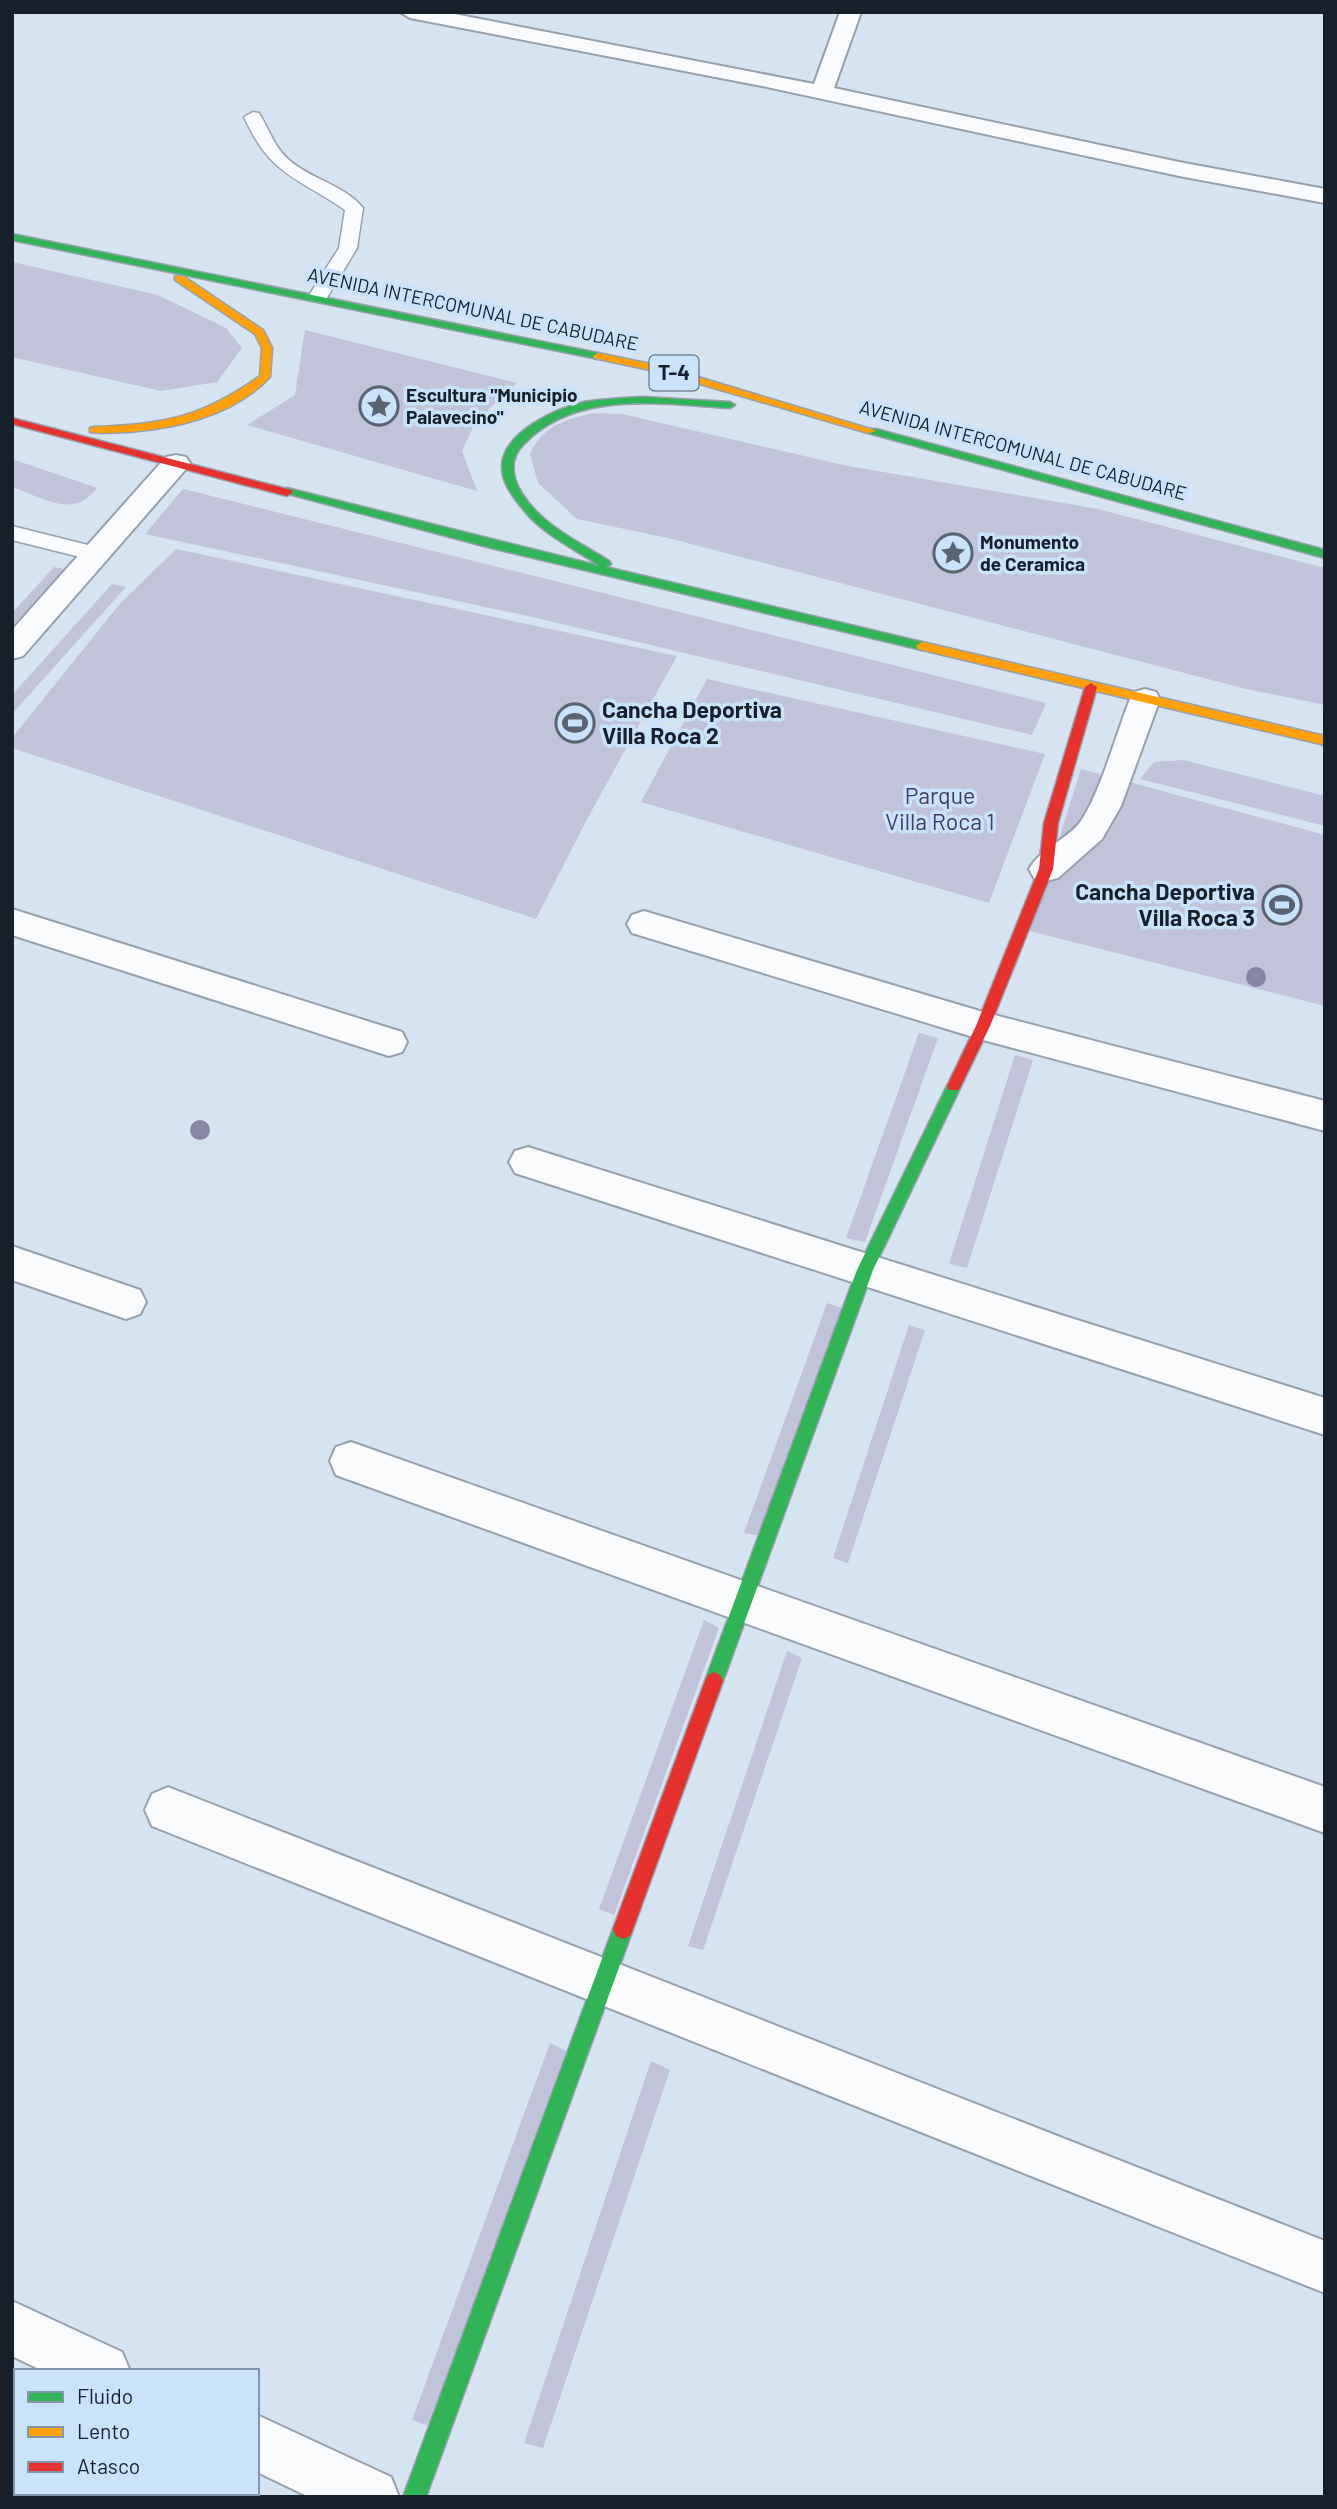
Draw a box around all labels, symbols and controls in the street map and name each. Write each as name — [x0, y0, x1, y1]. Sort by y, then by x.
street label: AVENIDA INTERCOMUNAL DE CABUDARE — [306, 262, 641, 355]
road number: T-4 — [650, 356, 698, 390]
place label: Escultura "Municipio Palavecino" — [406, 383, 578, 428]
place icon: Escultura "Municipio Palavecino" — [358, 385, 400, 427]
street label: AVENIDA INTERCOMUNAL DE CABUDARE — [857, 395, 1189, 504]
place label: Monumento de Ceramica — [980, 530, 1085, 575]
place icon: Monumento de Ceramica — [932, 532, 974, 574]
place label: Cancha Deportiva Villa Roca 2 — [602, 695, 782, 749]
sports icon: Cancha Deportiva Villa Roca 2 — [554, 702, 596, 744]
park label: Parque Villa Roca 1 — [885, 781, 995, 835]
place label: Cancha Deportiva Villa Roca 3 — [1075, 877, 1255, 931]
sports icon: Cancha Deportiva Villa Roca 3 — [1261, 884, 1303, 926]
legend — [14, 2369, 259, 2495]
text: Fluido — [77, 2383, 133, 2408]
text: Lento — [77, 2418, 130, 2443]
text: Atasco — [77, 2453, 140, 2478]

